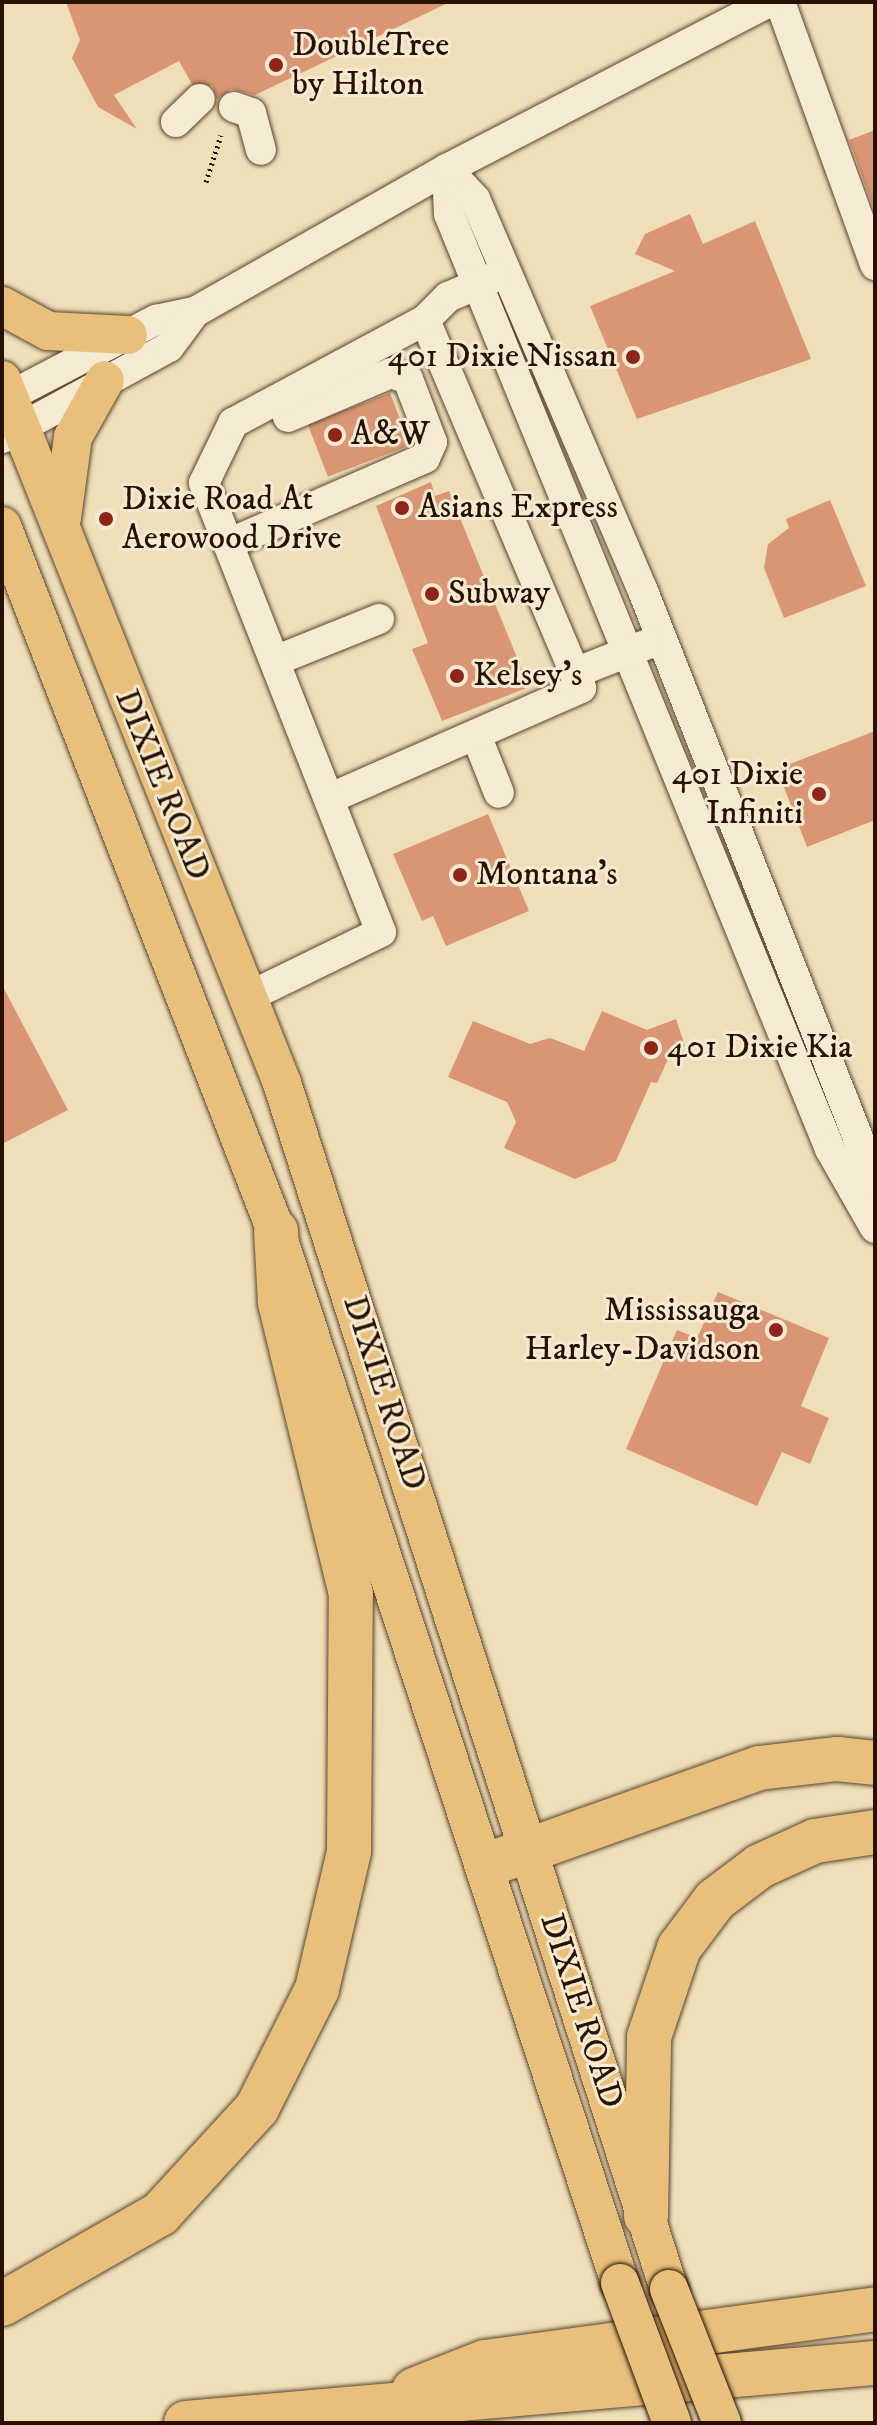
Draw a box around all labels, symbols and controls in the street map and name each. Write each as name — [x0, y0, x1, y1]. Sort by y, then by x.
place label: DoubleTree by Hilton — [292, 25, 449, 104]
marker: DoubleTree by Hilton — [267, 56, 285, 74]
place label: 401 Dixie Nissan — [388, 337, 617, 377]
marker: 401 Dixie Nissan — [624, 348, 642, 366]
place label: A&W — [351, 415, 430, 455]
marker: A&W — [326, 426, 344, 444]
place label: Dixie Road At Aerowood Drive — [122, 479, 342, 558]
place label: Asians Express — [418, 488, 618, 528]
marker: Asians Express — [393, 499, 411, 517]
marker: Dixie Road At Aerowood Drive — [97, 510, 115, 528]
place label: Subway — [448, 574, 550, 614]
marker: Subway — [423, 585, 441, 603]
place label: Kelsey's — [473, 656, 582, 696]
marker: Kelsey's — [448, 667, 466, 685]
street label: DIXIE ROAD — [105, 684, 219, 886]
place label: 401 Dixie Infiniti — [672, 754, 803, 834]
marker: 401 Dixie Infiniti — [810, 785, 828, 803]
place label: Montana's — [476, 855, 618, 895]
marker: Montana's — [451, 866, 469, 884]
place label: 401 Dixie Kia — [667, 1028, 853, 1068]
marker: 401 Dixie Kia — [642, 1039, 660, 1057]
place label: Mississauga Harley-Davidson — [524, 1290, 760, 1370]
street label: DIXIE ROAD — [333, 1291, 435, 1495]
marker: Mississauga Harley-Davidson — [767, 1321, 785, 1339]
street label: DIXIE ROAD — [530, 1909, 632, 2113]

